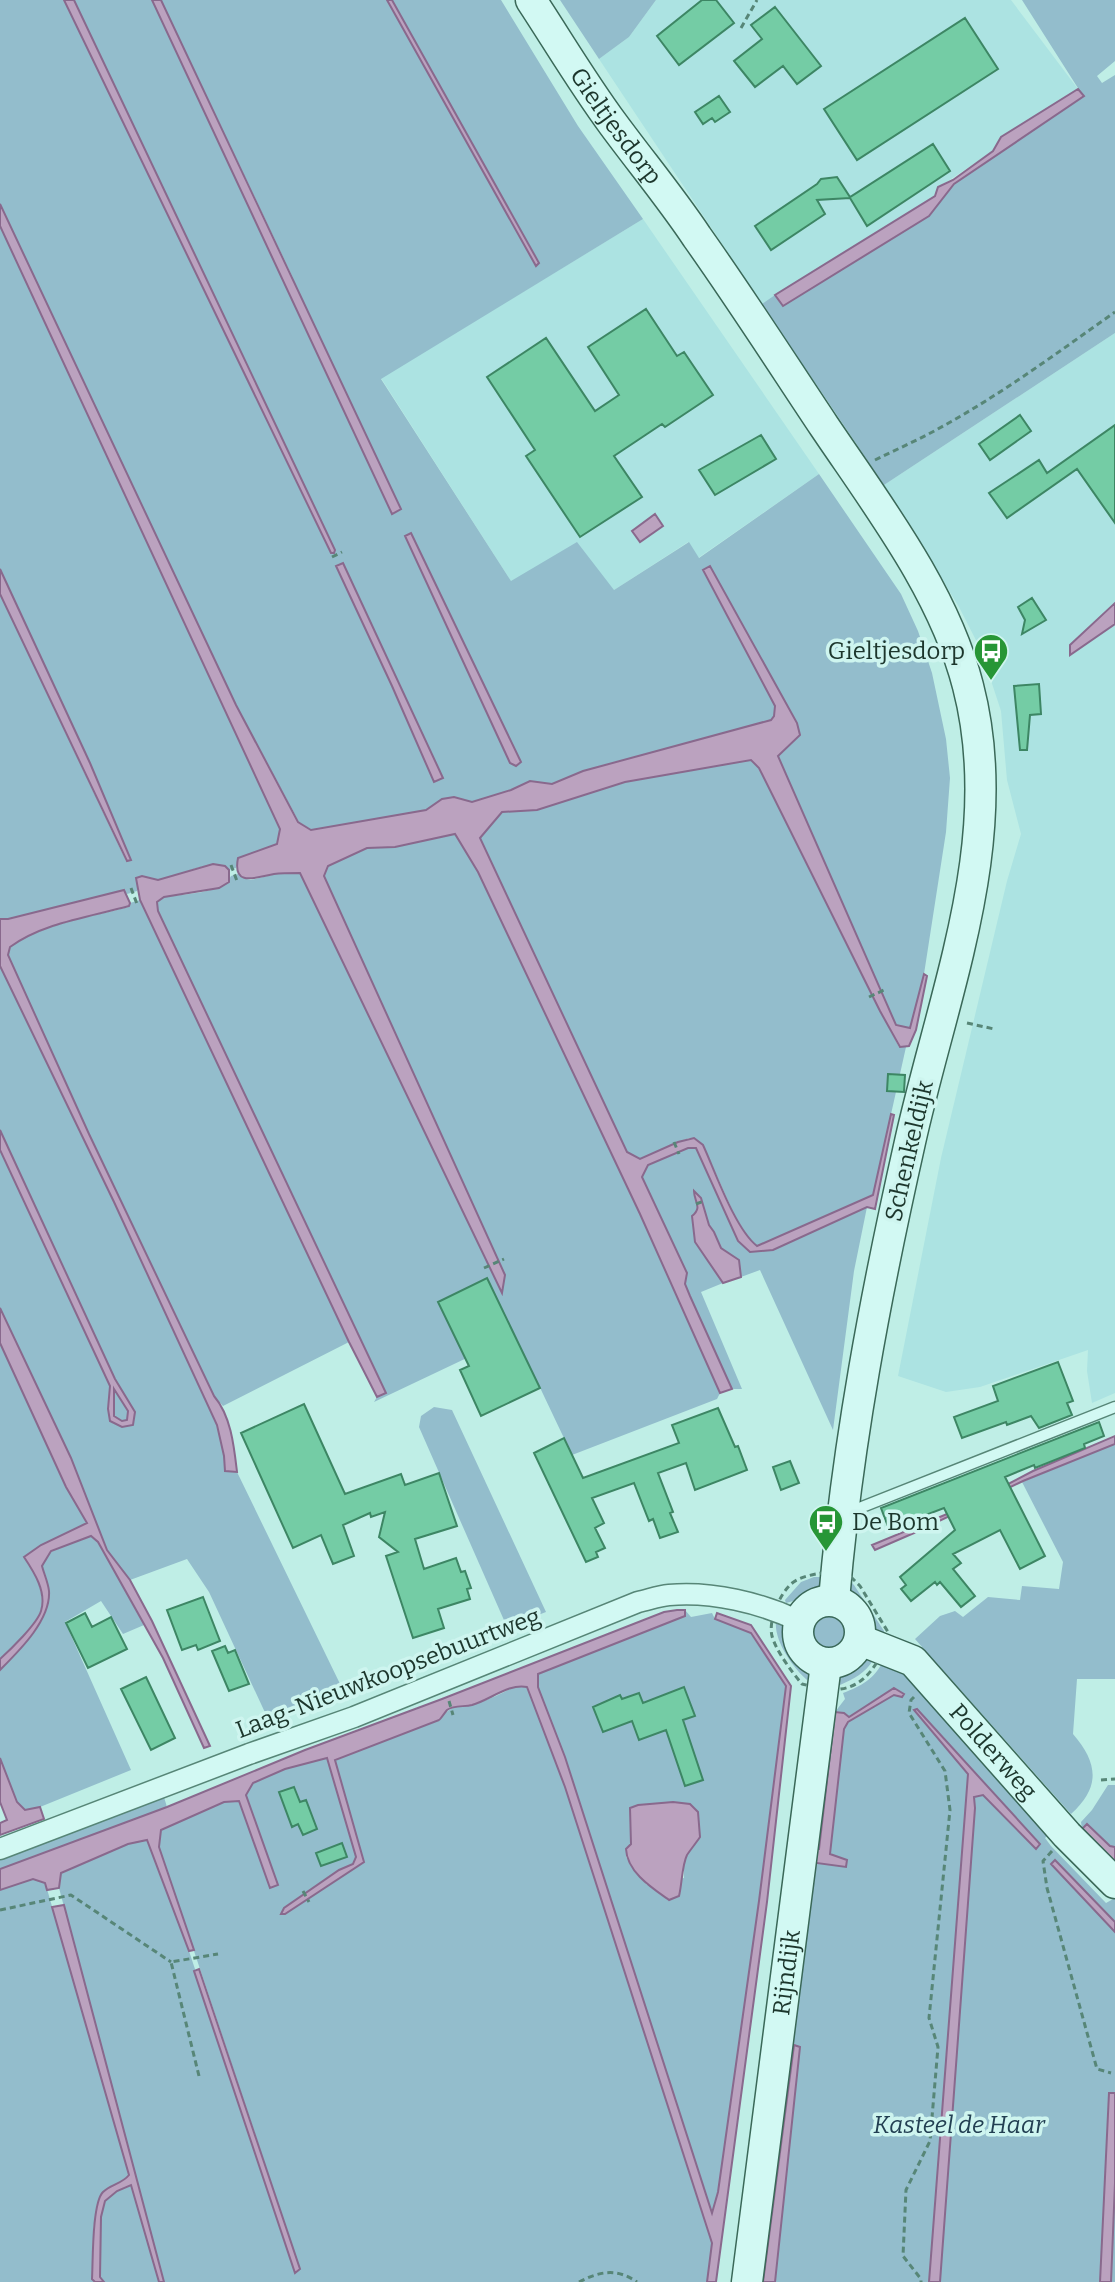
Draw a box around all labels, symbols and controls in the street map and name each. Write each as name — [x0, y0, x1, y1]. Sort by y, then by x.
street label: Gieltjesdorp — [564, 63, 668, 190]
bus stop icon: Gieltjesdorp — [972, 632, 1010, 682]
place label: Gieltjesdorp — [828, 637, 965, 665]
street label: Schenkeldijk — [879, 1078, 939, 1224]
bus stop icon: De Bom — [807, 1503, 845, 1553]
place label: De Bom — [852, 1508, 939, 1536]
street label: Laag-Nieuwkoopsebuurtweg — [232, 1602, 544, 1744]
street label: Polderweg — [944, 1698, 1043, 1805]
street label: Rijndijk — [767, 1928, 806, 2017]
park label: Kasteel de Haar — [873, 2111, 1046, 2139]

